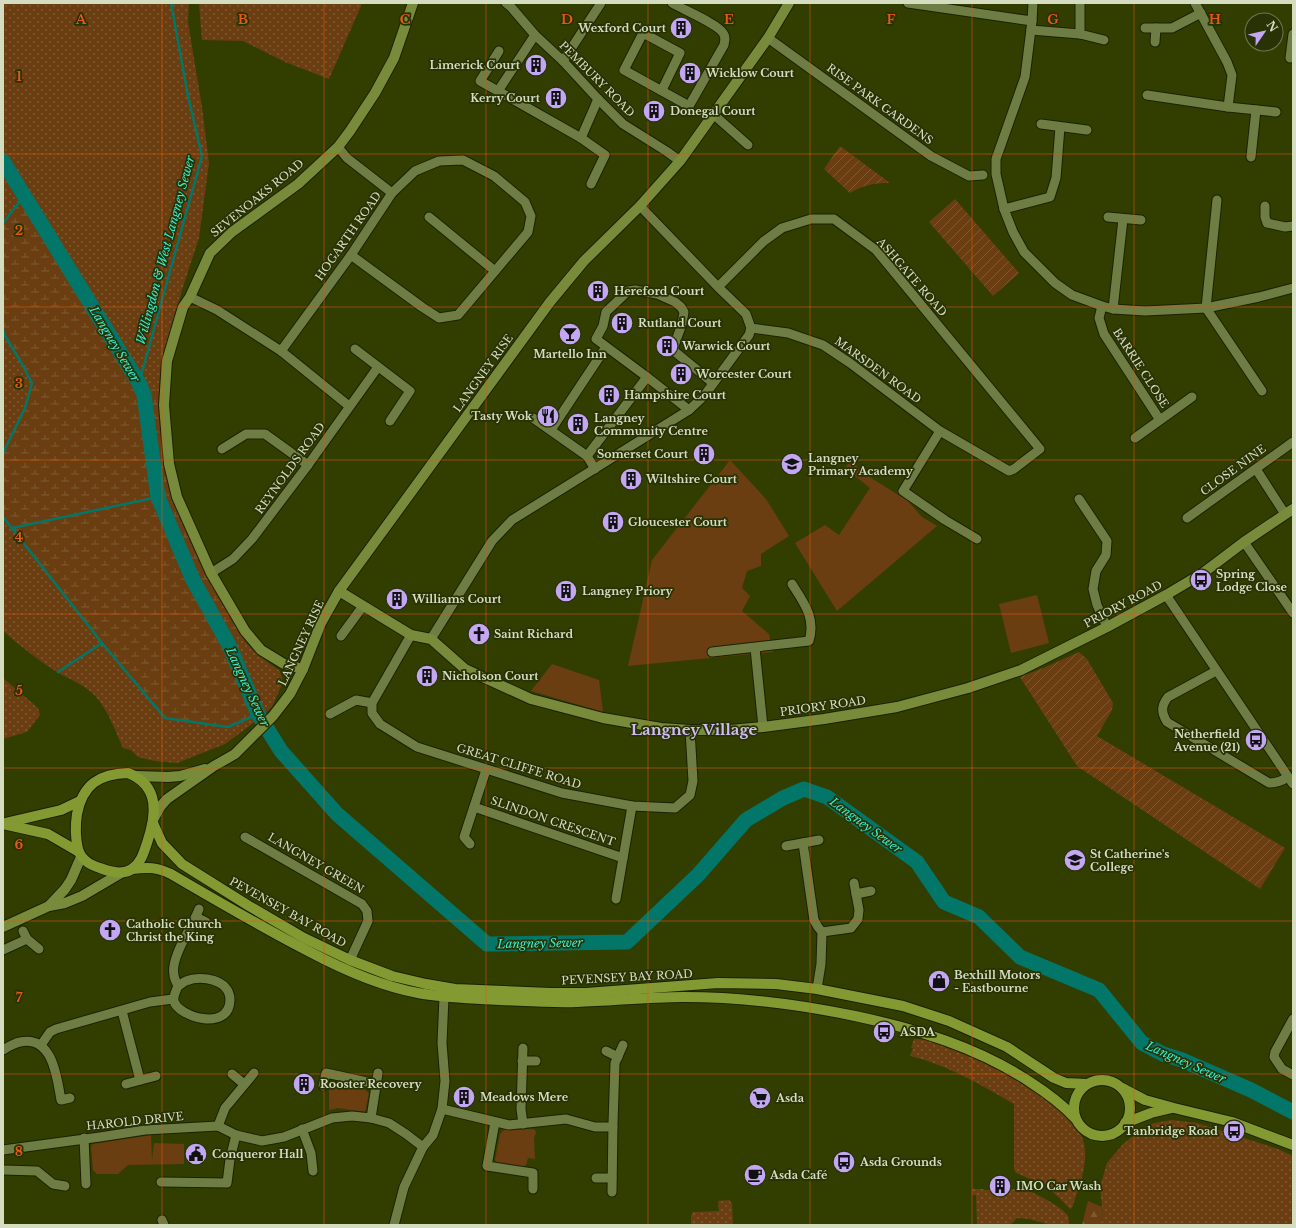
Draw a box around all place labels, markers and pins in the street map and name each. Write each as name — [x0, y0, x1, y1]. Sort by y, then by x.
building icon: Wexford Court — [668, 15, 694, 41]
place label: Wexford Court — [577, 21, 667, 35]
building icon: Limerick Court — [523, 52, 549, 78]
place label: Limerick Court — [430, 58, 521, 72]
building icon: Wicklow Court — [677, 60, 703, 86]
place label: Wicklow Court — [705, 66, 795, 80]
building icon: Kerry Court — [543, 85, 569, 111]
place label: Kerry Court — [470, 91, 541, 105]
building icon: Donegal Court — [641, 98, 667, 124]
place label: Donegal Court — [670, 104, 756, 118]
building icon: Hereford Court — [585, 278, 611, 304]
place label: Hereford Court — [614, 284, 705, 298]
building icon: Rutland Court — [609, 310, 635, 336]
place label: Rutland Court — [638, 316, 722, 330]
bar icon: Martello Inn — [557, 321, 583, 347]
building icon: Warwick Court — [654, 333, 680, 359]
place label: Warwick Court — [681, 339, 771, 353]
place label: Martello Inn — [533, 347, 607, 361]
building icon: Worcester Court — [668, 361, 694, 387]
place label: Worcester Court — [695, 367, 793, 381]
building icon: Hampshire Court — [596, 382, 622, 408]
place label: Hampshire Court — [624, 388, 727, 402]
restaurant icon: Tasty Wok — [535, 403, 561, 429]
place label: Tasty Wok — [471, 409, 533, 423]
building icon: Langney Community Centre — [565, 411, 591, 437]
place label: Langney Community Centre — [594, 411, 708, 438]
building icon: Somerset Court — [691, 441, 717, 467]
place label: Somerset Court — [597, 447, 689, 461]
school or university icon: Langney Primary Academy — [779, 451, 805, 477]
place label: Langney Primary Academy — [808, 451, 914, 478]
building icon: Wiltshire Court — [618, 466, 644, 492]
place label: Wiltshire Court — [645, 472, 738, 486]
building icon: Gloucester Court — [600, 509, 626, 535]
place label: Gloucester Court — [628, 515, 728, 529]
bus stop icon: Spring Lodge Close — [1188, 567, 1214, 593]
place label: Spring Lodge Close — [1216, 567, 1288, 594]
building icon: Langney Priory — [553, 578, 579, 604]
place label: Langney Priory — [582, 584, 673, 598]
building icon: Williams Court — [384, 586, 410, 612]
place label: Williams Court — [411, 592, 502, 606]
church icon: Saint Richard — [466, 621, 492, 647]
place label: Saint Richard — [494, 627, 573, 641]
building icon: Nicholson Court — [414, 663, 440, 689]
place label: Nicholson Court — [442, 669, 539, 683]
place label: Netherfield Avenue (21) — [1173, 727, 1240, 754]
bus stop icon: Netherfield Avenue (21) — [1243, 727, 1269, 753]
school or university icon: St Catherine's College — [1062, 847, 1088, 873]
place label: St Catherine's College — [1090, 847, 1169, 874]
church icon: Catholic Church Christ the King — [97, 917, 123, 943]
place label: Catholic Church Christ the King — [126, 917, 222, 944]
shop icon: Bexhill Motors - Eastbourne — [926, 968, 952, 994]
place label: Bexhill Motors - Eastbourne — [954, 968, 1040, 995]
bus stop icon: ASDA — [871, 1019, 897, 1045]
place label: ASDA — [899, 1025, 936, 1039]
building icon: Rooster Recovery — [291, 1071, 317, 1097]
place label: Rooster Recovery — [320, 1077, 422, 1091]
building icon: Meadows Mere — [451, 1084, 477, 1110]
supermarket icon: Asda — [747, 1085, 773, 1111]
place label: Meadows Mere — [480, 1090, 569, 1104]
place label: Asda — [775, 1091, 805, 1105]
bus stop icon: Tanbridge Road — [1221, 1118, 1247, 1144]
place label: Tanbridge Road — [1124, 1124, 1218, 1138]
public building icon: Conqueror Hall — [183, 1141, 209, 1167]
place label: Conqueror Hall — [212, 1147, 303, 1161]
bus stop icon: Asda Grounds — [831, 1149, 857, 1175]
place label: Asda Grounds — [859, 1155, 942, 1169]
cafe icon: Asda Café — [742, 1162, 768, 1188]
place label: Asda Café — [769, 1168, 828, 1182]
building icon: IMO Car Wash — [987, 1173, 1013, 1199]
place label: IMO Car Wash — [1016, 1179, 1102, 1193]

